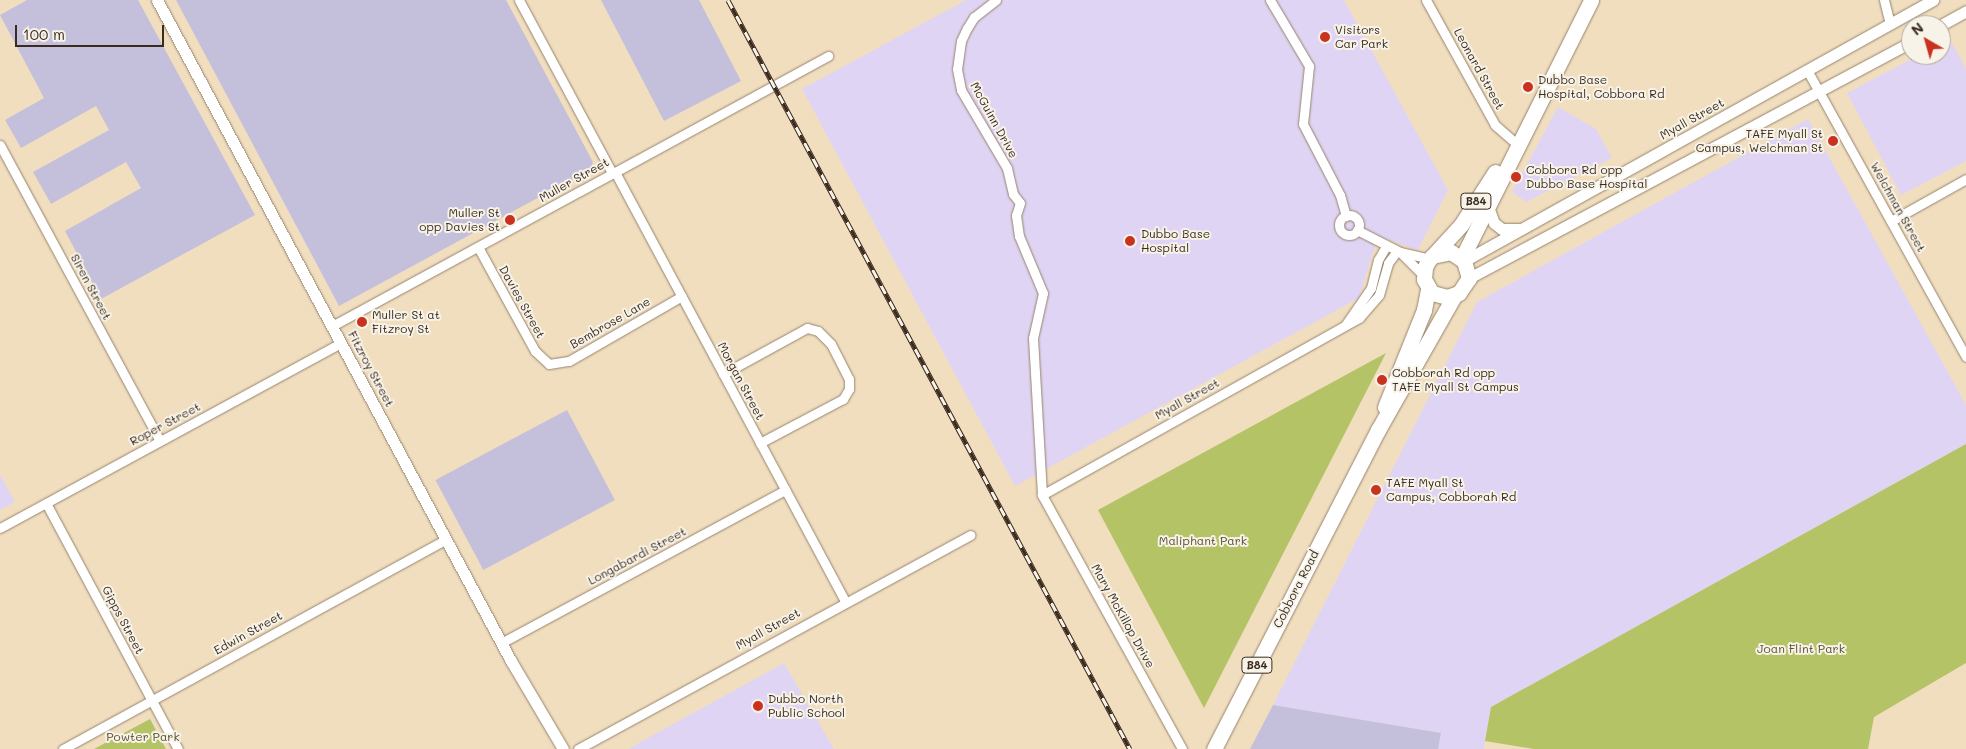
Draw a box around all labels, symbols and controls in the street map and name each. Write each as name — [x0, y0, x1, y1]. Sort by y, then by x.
scale bar — [18, 15, 166, 47]
north arrow — [1901, 15, 1951, 65]
text: N — [1907, 18, 1927, 39]
place label: Visitors Car Park — [1335, 23, 1388, 51]
text: 100 m — [23, 24, 65, 44]
street label: Leonard Street — [1451, 26, 1507, 112]
marker: Visitors Car Park — [1319, 31, 1331, 43]
place label: Dubbo Base Hospital, Cobbora Rd — [1538, 73, 1665, 101]
street label: McGuinn Drive — [967, 80, 1021, 160]
marker: Dubbo Base Hospital, Cobbora Rd — [1522, 81, 1534, 93]
street label: Myall Street — [1657, 95, 1727, 143]
place label: TAFE Myall St Campus, Welchman St — [1696, 127, 1823, 155]
marker: TAFE Myall St Campus, Welchman St — [1827, 135, 1839, 147]
street label: Muller Street — [537, 155, 611, 205]
street label: Welchman Street — [1867, 160, 1929, 254]
place label: Cobbora Rd opp Dubbo Base Hospital — [1526, 163, 1647, 191]
marker: Cobbora Rd opp Dubbo Base Hospital — [1510, 171, 1522, 183]
road number: B84 — [1460, 192, 1492, 210]
place label: Muller St opp Davies St — [419, 206, 500, 234]
marker: Muller St opp Davies St — [504, 214, 516, 226]
place label: Dubbo Base Hospital — [1141, 227, 1210, 255]
marker: Dubbo Base Hospital — [1123, 234, 1137, 248]
street label: Siren Street — [68, 252, 114, 322]
street label: Davies Street — [496, 263, 548, 341]
street label: Bembrose Lane — [567, 294, 653, 352]
place label: Muller St at Fitzroy St — [372, 308, 440, 336]
marker: Muller St at Fitzroy St — [356, 316, 368, 328]
street label: Fitzroy Street — [345, 329, 397, 409]
street label: Morgan Street — [714, 340, 768, 422]
place label: Cobborah Rd opp TAFE Myall St Campus — [1392, 366, 1519, 394]
marker: Cobborah Rd opp TAFE Myall St Campus — [1376, 374, 1388, 386]
street label: Myall Street — [1152, 375, 1222, 423]
street label: Roper Street — [127, 399, 203, 449]
place label: TAFE Myall St Campus, Cobborah Rd — [1386, 476, 1516, 504]
marker: TAFE Myall St Campus, Cobborah Rd — [1370, 484, 1382, 496]
street label: Longabardi Street — [586, 524, 688, 588]
park label: Maliphant Park — [1159, 534, 1247, 548]
street label: Cobbora Road — [1270, 548, 1322, 630]
street label: Mary McKillop Drive — [1088, 561, 1158, 671]
street label: Gipps Street — [99, 583, 147, 657]
street label: Myall Street — [733, 605, 803, 653]
street label: Edwin Street — [211, 608, 285, 658]
park label: Joan Flint Park — [1757, 642, 1845, 656]
road number: B84 — [1241, 656, 1273, 674]
place label: Dubbo North Public School — [768, 692, 845, 720]
marker: Dubbo North Public School — [752, 700, 764, 712]
park label: Powter Park — [106, 730, 180, 744]

